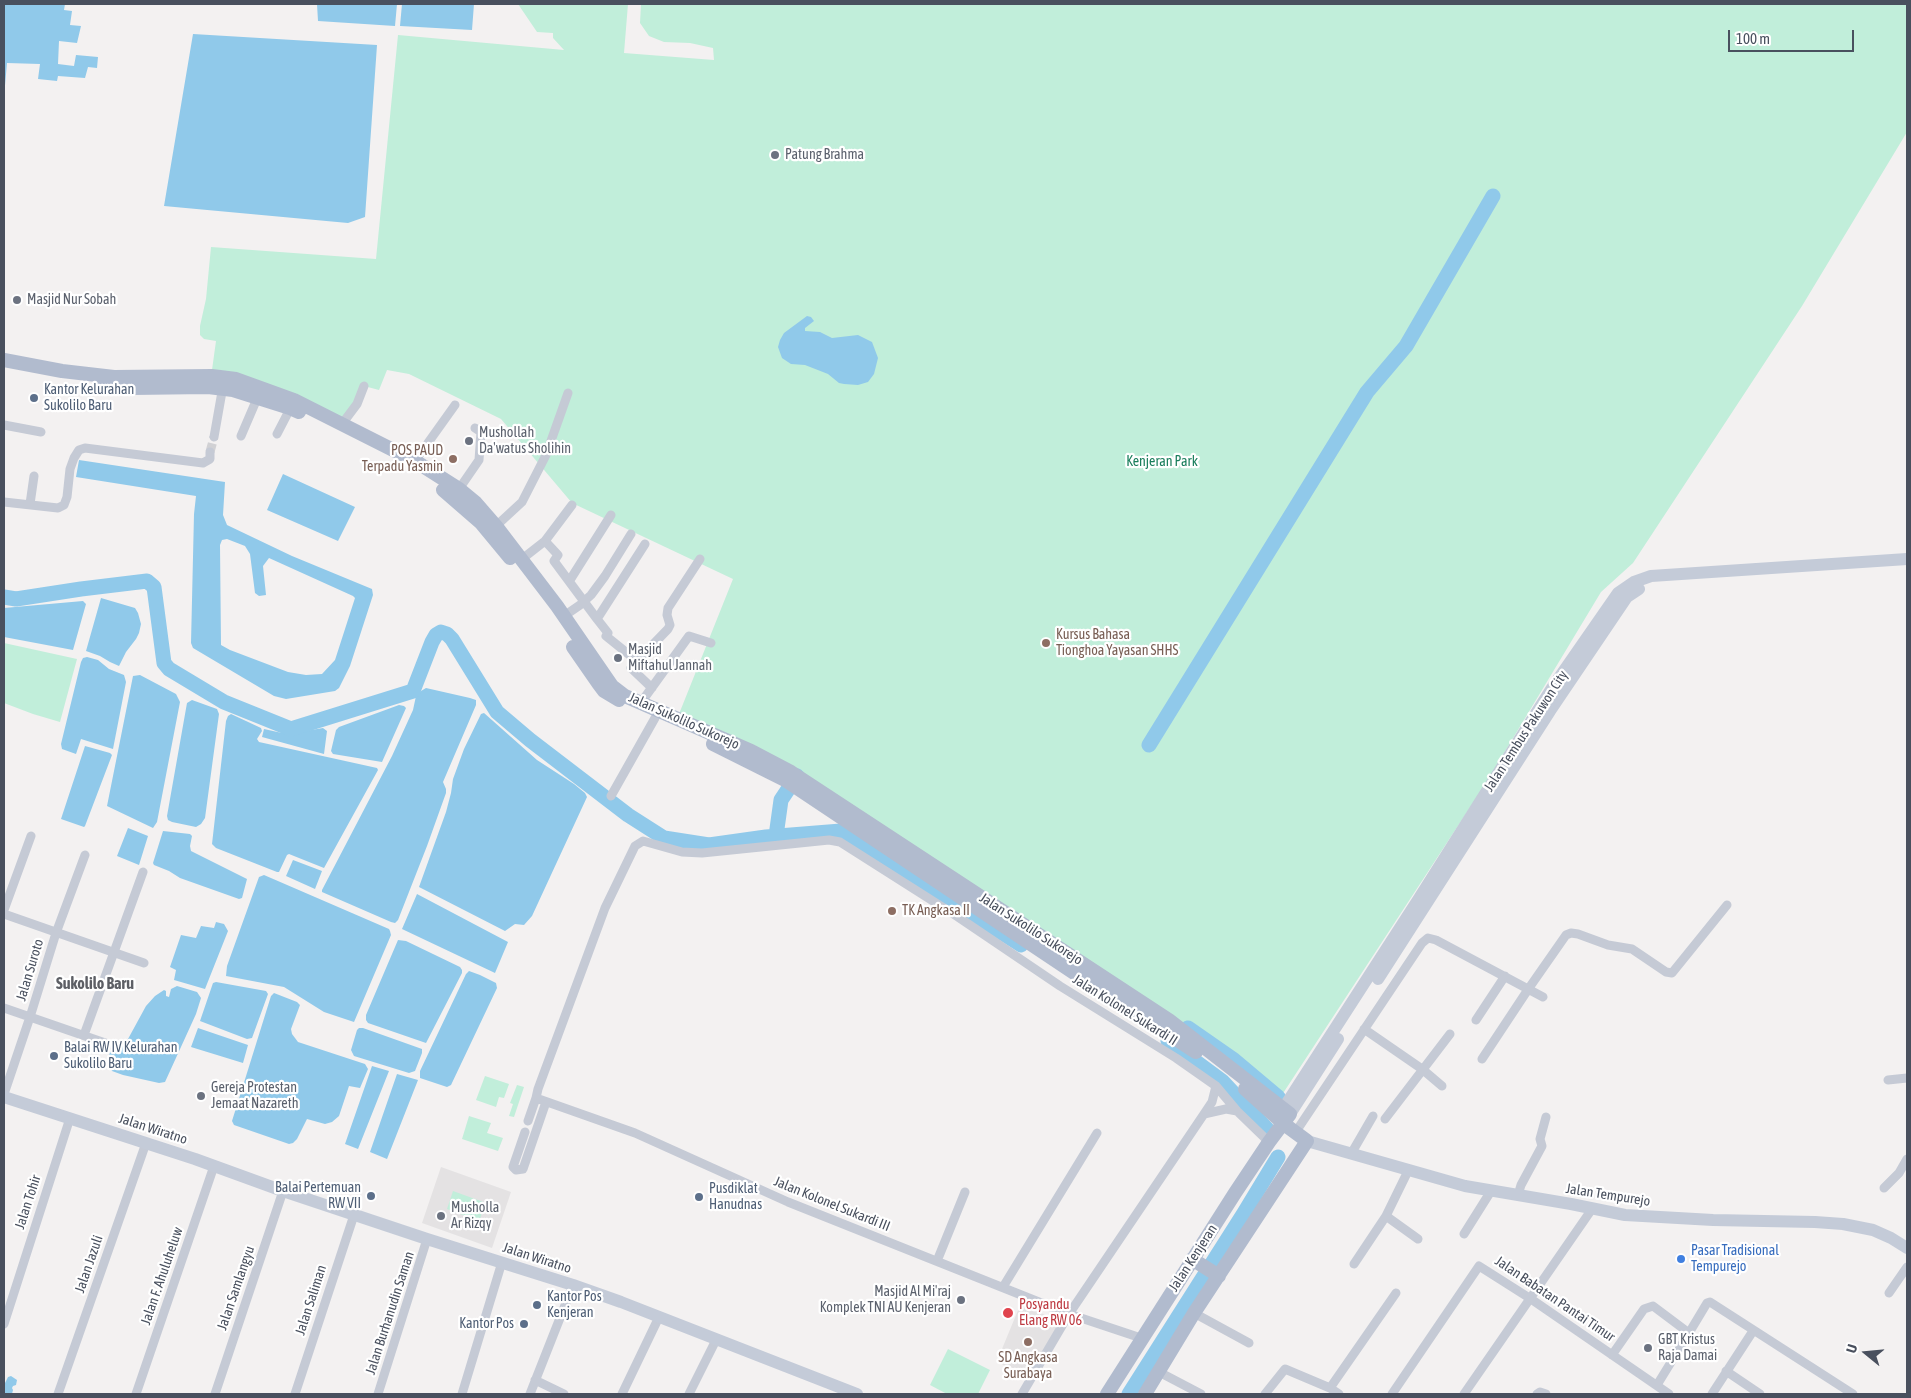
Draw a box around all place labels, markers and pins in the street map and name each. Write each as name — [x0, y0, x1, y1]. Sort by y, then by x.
place label: Patung Brahma — [785, 147, 864, 163]
marker: Patung Brahma — [769, 149, 781, 161]
place label: Masjid Nur Sobah — [27, 292, 116, 308]
marker: Masjid Nur Sobah — [11, 294, 23, 306]
place label: Kantor Kelurahan Sukolilo Baru — [44, 382, 134, 414]
marker: Kantor Kelurahan Sukolilo Baru — [28, 392, 40, 404]
place label: Mushollah Da'watus Sholihin — [479, 425, 571, 458]
marker: Mushollah Da'watus Sholihin — [463, 435, 475, 447]
place label: POS PAUD Terpadu Yasmin — [362, 443, 443, 476]
marker: POS PAUD Terpadu Yasmin — [447, 453, 459, 465]
place label: Kursus Bahasa Tionghoa Yayasan SHHS — [1056, 627, 1178, 660]
marker: Kursus Bahasa Tionghoa Yayasan SHHS — [1040, 637, 1052, 649]
place label: Masjid Miftahul Jannah — [628, 642, 712, 674]
marker: Masjid Miftahul Jannah — [612, 652, 624, 664]
place label: TK Angkasa II — [902, 903, 970, 919]
marker: TK Angkasa II — [886, 905, 898, 917]
place label: Balai RW IV Kelurahan Sukolilo Baru — [64, 1040, 178, 1072]
marker: Balai RW IV Kelurahan Sukolilo Baru — [48, 1050, 60, 1062]
place label: Gereja Protestan Jemaat Nazareth — [211, 1080, 299, 1112]
marker: Gereja Protestan Jemaat Nazareth — [195, 1090, 207, 1102]
place label: Balai Pertemuan RW VII — [275, 1180, 361, 1212]
place label: Pusdiklat Hanudnas — [709, 1181, 762, 1214]
marker: Balai Pertemuan RW VII — [365, 1190, 377, 1202]
marker: Pusdiklat Hanudnas — [693, 1191, 705, 1203]
place label: Musholla Ar Rizqy — [451, 1200, 499, 1232]
marker: Musholla Ar Rizqy — [435, 1210, 447, 1222]
place label: Pasar Tradisional Tempurejo — [1691, 1243, 1779, 1276]
marker: Pasar Tradisional Tempurejo — [1675, 1253, 1687, 1265]
place label: Masjid Al Mi'raj Komplek TNI AU Kenjeran — [820, 1284, 951, 1316]
place label: Kantor Pos Kenjeran — [547, 1289, 602, 1321]
marker: Masjid Al Mi'raj Komplek TNI AU Kenjeran — [955, 1294, 967, 1306]
place label: Posyandu Elang RW 06 — [1019, 1297, 1082, 1330]
marker: Kantor Pos Kenjeran — [531, 1299, 543, 1311]
marker: Posyandu Elang RW 06 — [1001, 1306, 1015, 1320]
place label: Kantor Pos — [459, 1316, 514, 1332]
marker: Kantor Pos — [518, 1318, 530, 1330]
place label: GBT Kristus Raja Damai — [1658, 1332, 1717, 1364]
marker: SD Angkasa Surabaya — [1022, 1336, 1034, 1348]
marker: GBT Kristus Raja Damai — [1642, 1342, 1654, 1354]
place label: SD Angkasa Surabaya — [998, 1350, 1058, 1382]

